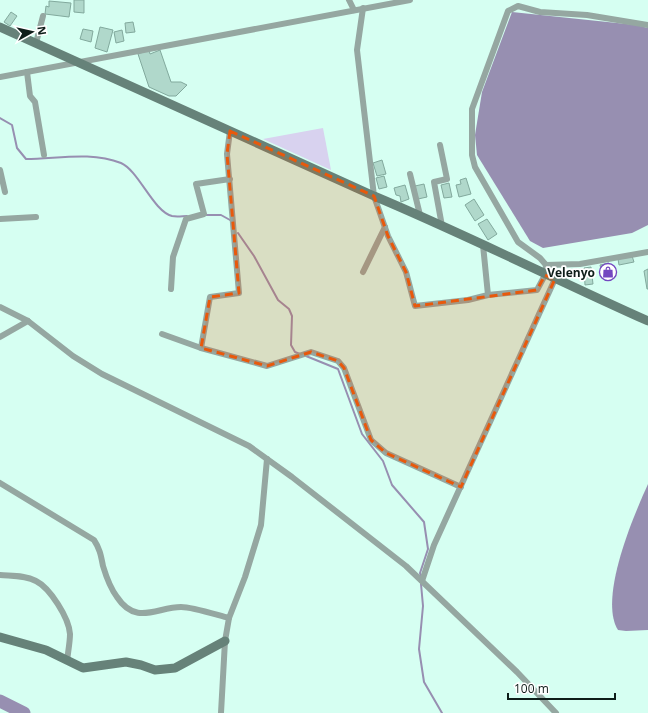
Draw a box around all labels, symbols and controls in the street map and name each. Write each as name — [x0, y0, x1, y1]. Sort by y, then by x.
north arrow — [12, 12, 52, 52]
text: N — [34, 25, 50, 36]
shop icon: Velenyo — [598, 262, 618, 282]
place label: Velenyo — [547, 264, 595, 281]
scale bar — [508, 675, 615, 701]
text: 100 m — [514, 680, 549, 697]

